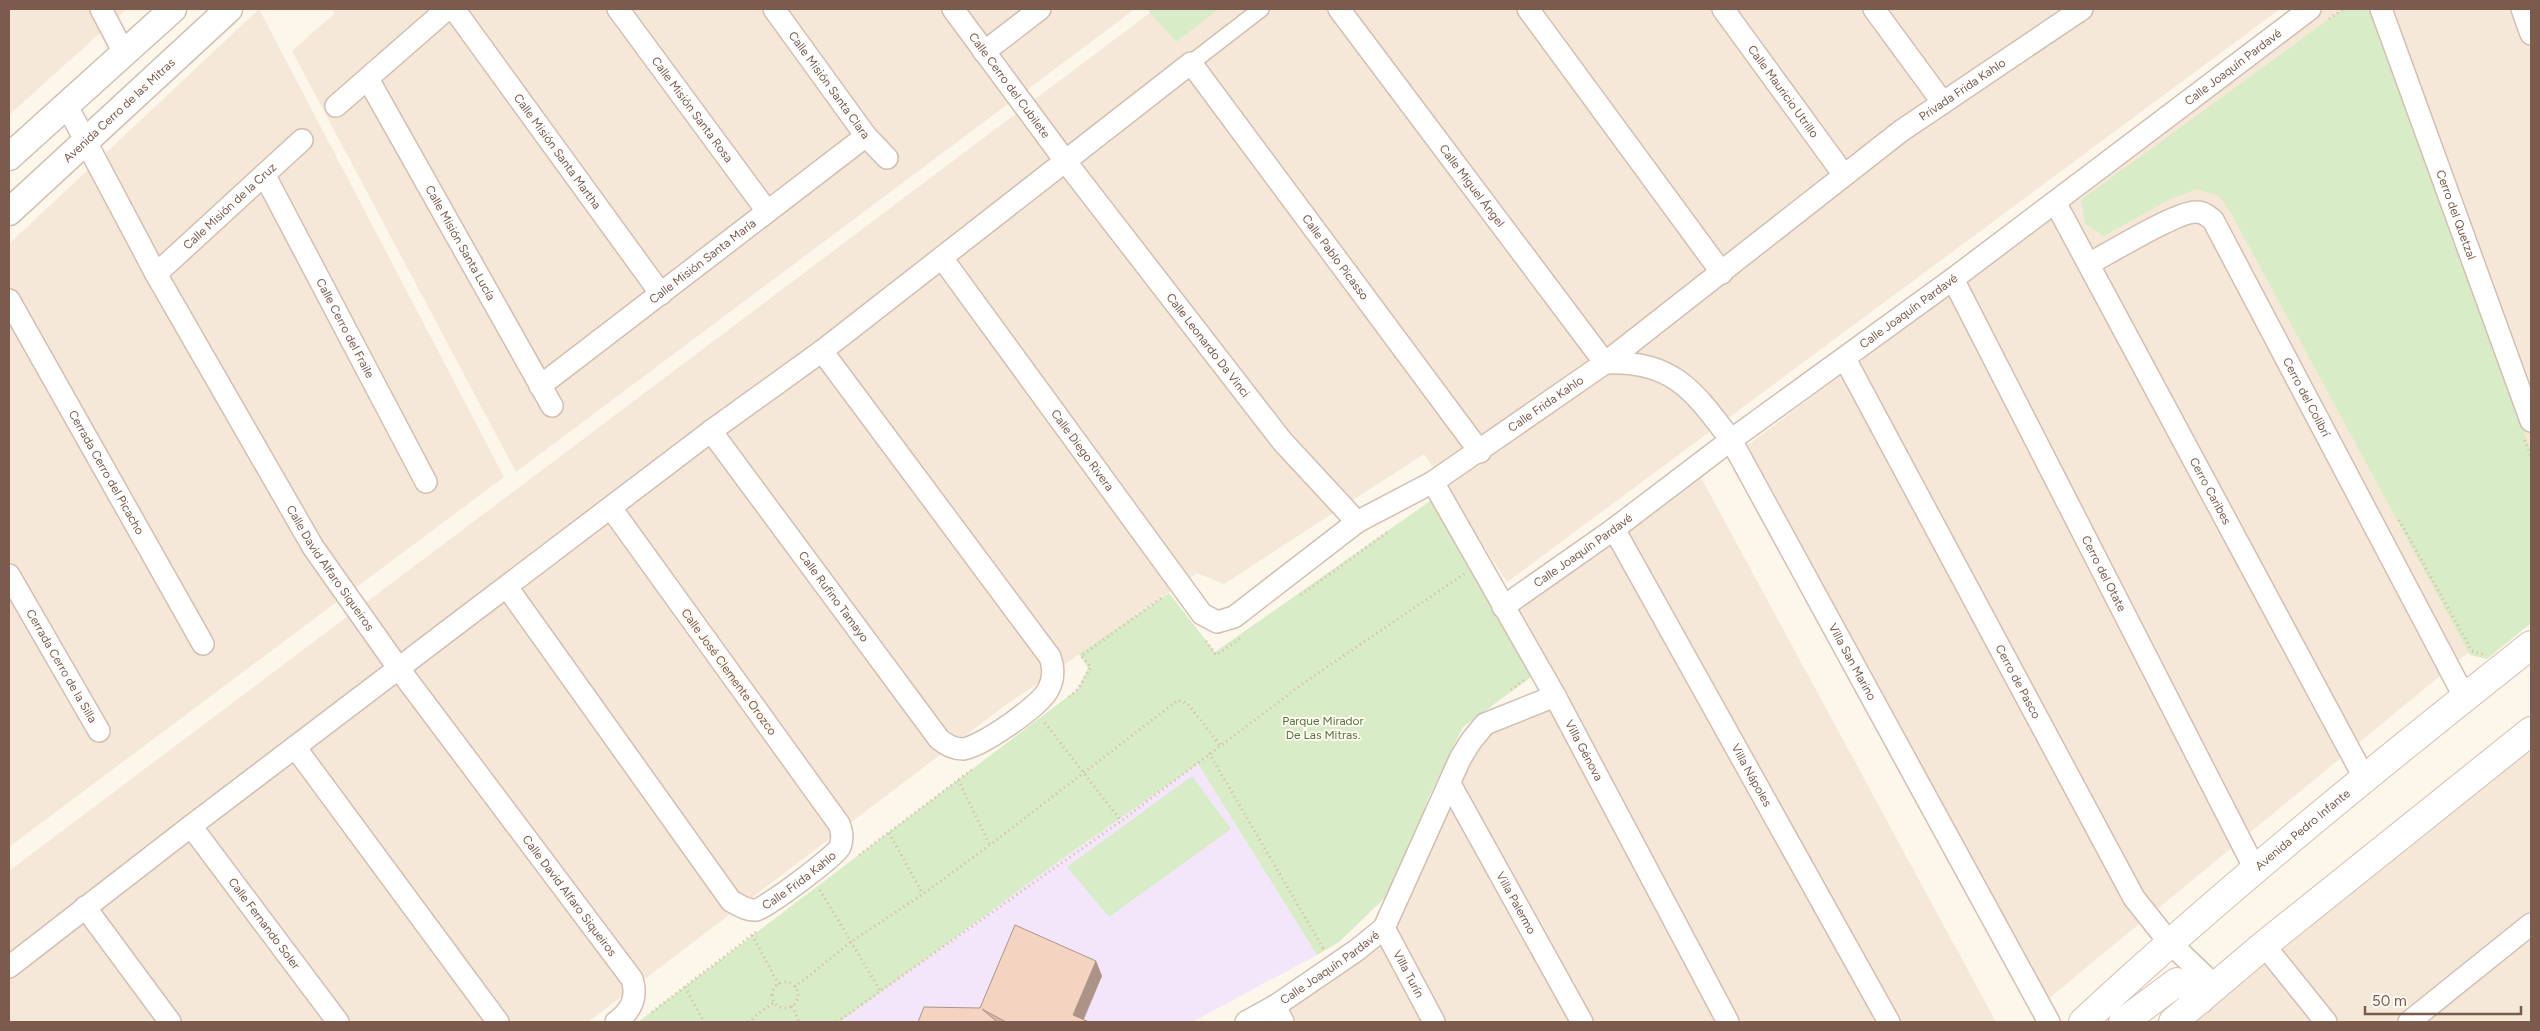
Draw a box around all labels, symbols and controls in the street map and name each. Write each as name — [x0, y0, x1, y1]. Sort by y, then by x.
street label: Calle Joaquín Pardavé — [2182, 26, 2285, 108]
street label: Calle Misión Santa Clara — [786, 29, 873, 141]
street label: Calle Cerro del Cubilete — [966, 30, 1053, 141]
street label: Calle Mauricio Utrillo — [1745, 43, 1821, 140]
street label: Calle Misión Santa Rosa — [649, 54, 736, 165]
street label: Avenida Cerro de las Mitras — [61, 55, 178, 165]
street label: Privada Frida Kahlo — [1916, 56, 2008, 124]
street label: Calle Misión Santa Martha — [511, 91, 604, 212]
street label: Calle Miguel Ángel — [1436, 142, 1507, 230]
street label: Calle Misión de la Cruz — [180, 160, 279, 253]
street label: Cerro del Quetzal — [2433, 168, 2479, 262]
street label: Calle Misión Santa Lucía — [422, 183, 498, 303]
street label: Calle Pablo Picasso — [1299, 212, 1371, 303]
street label: Calle Misión Santa María — [647, 216, 759, 307]
street label: Calle Joaquín Pardavé — [1857, 271, 1961, 351]
street label: Calle Cerro del Fraile — [313, 276, 377, 381]
street label: Calle Leonardo Da Vinci — [1163, 290, 1253, 400]
street label: Cerro del Colibrí — [2280, 355, 2334, 440]
street label: Calle Frida Kahlo — [1505, 373, 1586, 435]
street label: Calle Diego Rivera — [1048, 407, 1117, 494]
street label: Cerrada Cerro del Picacho — [66, 408, 147, 537]
street label: Cerro Caribes — [2187, 455, 2234, 527]
street label: Calle David Alfaro Siqueiros — [283, 503, 377, 634]
street label: Calle Joaquín Pardavé — [1531, 510, 1635, 590]
street label: Cerro del Otate — [2079, 533, 2129, 614]
street label: Calle Rufino Tamayo — [795, 549, 872, 645]
street label: Calle José Clemente Orozco — [678, 606, 780, 738]
street label: Cerrada Cerro de la Silla — [23, 607, 100, 725]
street label: Villa San Marino — [1826, 621, 1879, 703]
street label: Cerro de Pasco — [1992, 642, 2043, 721]
park label: Parque Mirador De Las Mitras. — [1282, 714, 1364, 742]
street label: Villa Génova — [1562, 718, 1606, 783]
street label: Villa Nápoles — [1728, 741, 1775, 810]
street label: Avenida Pedro Infante — [2253, 786, 2353, 873]
street label: Calle David Alfaro Siqueiros — [519, 832, 620, 959]
street label: Calle Frida Kahlo — [760, 848, 839, 913]
street label: Villa Palermo — [1493, 869, 1539, 936]
street label: Calle Fernando Soler — [225, 875, 303, 972]
street label: Calle Joaquín Pardavé — [1278, 928, 1382, 1007]
street label: Villa Turín — [1390, 948, 1427, 1000]
scale bar — [2365, 984, 2521, 1016]
text: 50 m — [2372, 992, 2407, 1010]

